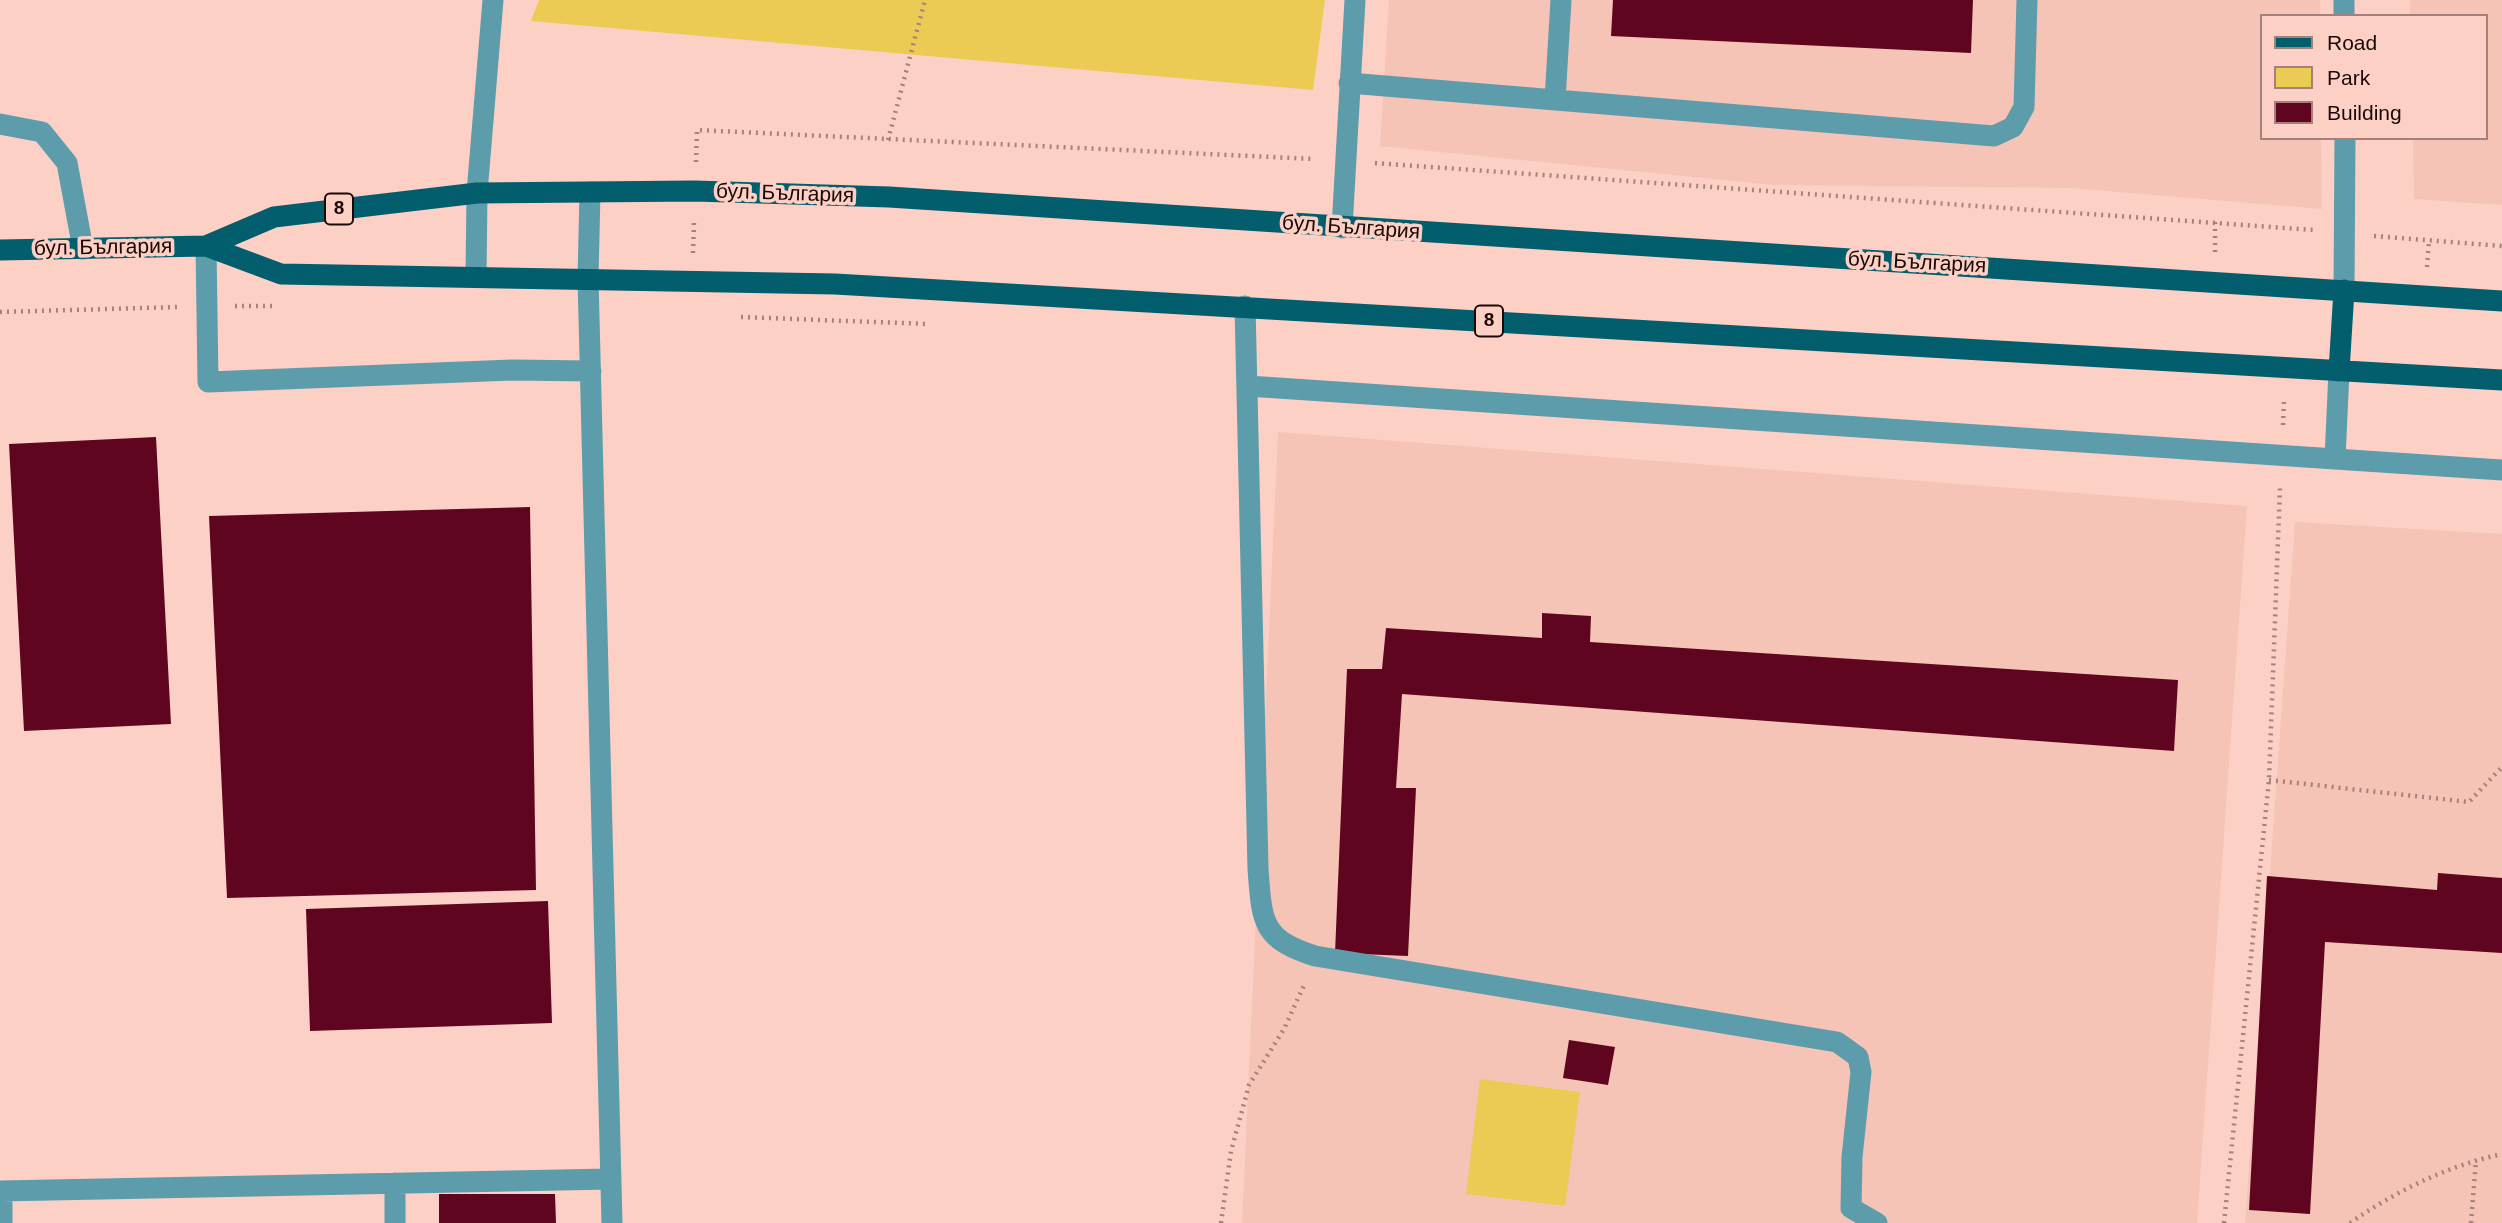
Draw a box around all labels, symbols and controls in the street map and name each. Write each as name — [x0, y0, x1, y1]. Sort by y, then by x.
legend — [2260, 14, 2488, 140]
text: Road — [2327, 31, 2377, 54]
text: Park — [2327, 66, 2370, 89]
text: Building — [2327, 101, 2402, 124]
street label: бул. България — [715, 179, 855, 209]
road number: 8 — [325, 194, 353, 224]
street label: бул. България — [1281, 211, 1421, 245]
street label: бул. България — [34, 234, 172, 262]
street label: бул. България — [1847, 247, 1987, 279]
road number: 8 — [1475, 306, 1503, 336]

